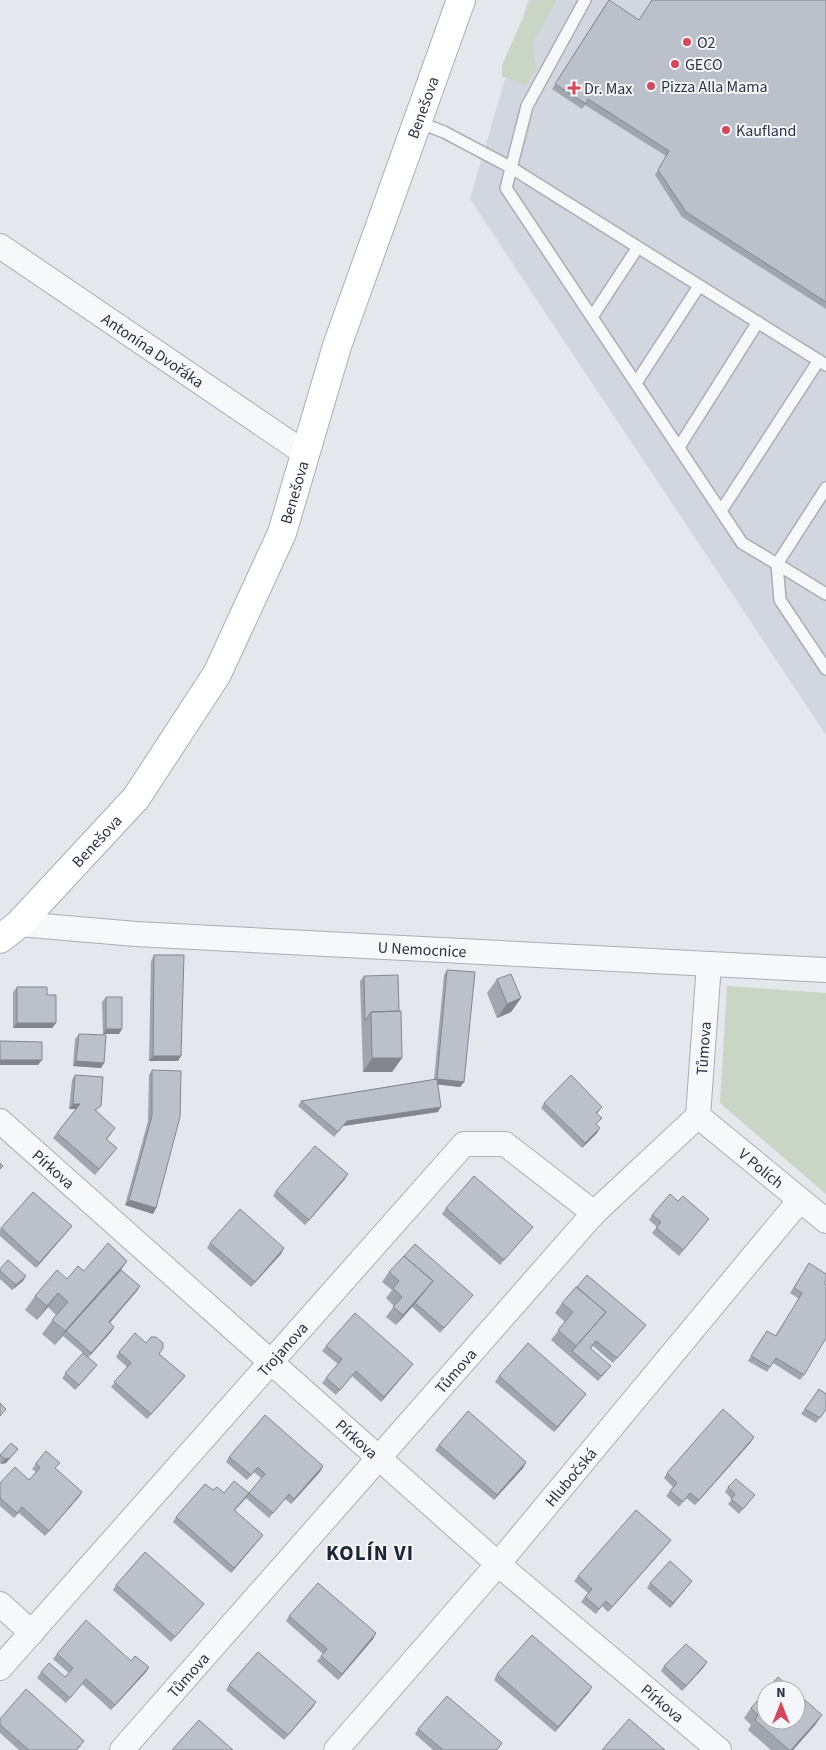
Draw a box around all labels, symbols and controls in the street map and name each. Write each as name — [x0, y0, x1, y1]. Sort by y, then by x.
place label: O2 — [697, 32, 716, 54]
marker: O2 — [681, 36, 693, 48]
place label: GECO — [685, 54, 723, 76]
marker: GECO — [669, 58, 681, 70]
street label: Benešova — [402, 74, 445, 142]
place label: Pizza Alla Mama — [661, 76, 768, 98]
place label: Dr. Max — [584, 78, 633, 100]
marker: Pizza Alla Mama — [645, 80, 657, 92]
marker: Dr. Max — [568, 82, 580, 94]
place label: Kaufland — [736, 120, 796, 142]
marker: Kaufland — [720, 124, 732, 136]
street label: Antonína Dvořáka — [97, 308, 208, 393]
street label: Benešova — [275, 458, 315, 527]
street label: Benešova — [67, 810, 127, 872]
street label: U Nemocnice — [377, 937, 467, 963]
street label: Tůmova — [691, 1021, 717, 1076]
street label: V Polích — [733, 1144, 788, 1194]
street label: Pírkova — [27, 1145, 79, 1194]
street label: Trojanova — [253, 1318, 313, 1382]
street label: Tůmova — [430, 1344, 482, 1399]
street label: Pírkova — [330, 1415, 382, 1464]
street label: Hlubočská — [540, 1443, 602, 1512]
district label: KOLÍN VI — [326, 1538, 414, 1568]
street label: Tůmova — [163, 1648, 215, 1703]
street label: Pírkova — [636, 1679, 688, 1728]
north arrow — [756, 1680, 806, 1730]
text: N — [776, 1683, 786, 1703]

